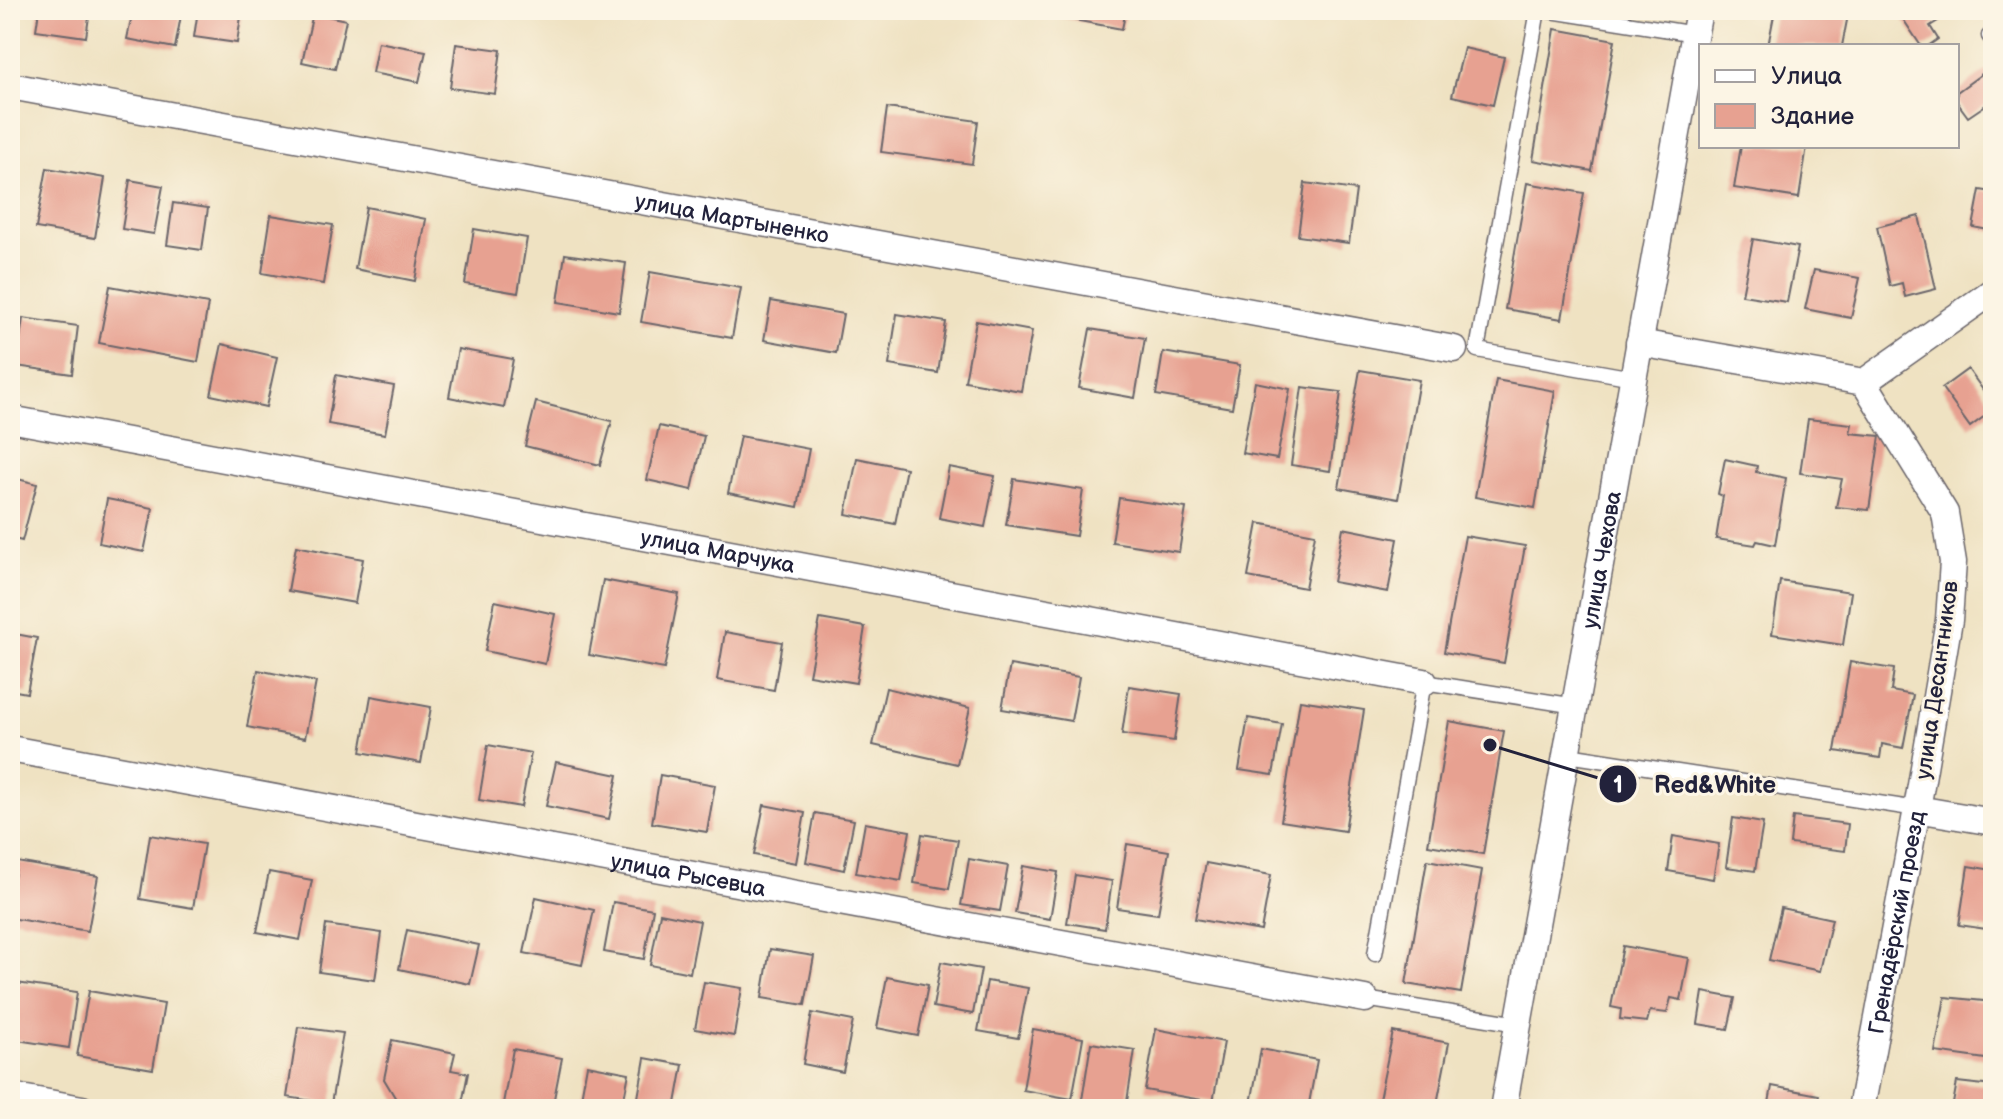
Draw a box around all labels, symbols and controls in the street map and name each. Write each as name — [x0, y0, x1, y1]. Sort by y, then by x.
legend — [1699, 44, 1959, 148]
text: Улица — [1771, 62, 1842, 91]
text: Здание — [1771, 102, 1854, 131]
street label: улица Мартыненко — [633, 188, 831, 250]
street label: улица Чехова — [1577, 489, 1628, 631]
street label: улица Марчука — [638, 525, 797, 580]
street label: улица Десантников — [1910, 579, 1965, 781]
callout: Red&White — [1598, 760, 1792, 808]
text: 1 — [1613, 771, 1623, 800]
text: Red&White — [1654, 771, 1776, 800]
street label: Гренадёрский проезд — [1863, 809, 1931, 1036]
street label: улица Рысевца — [609, 848, 768, 903]

